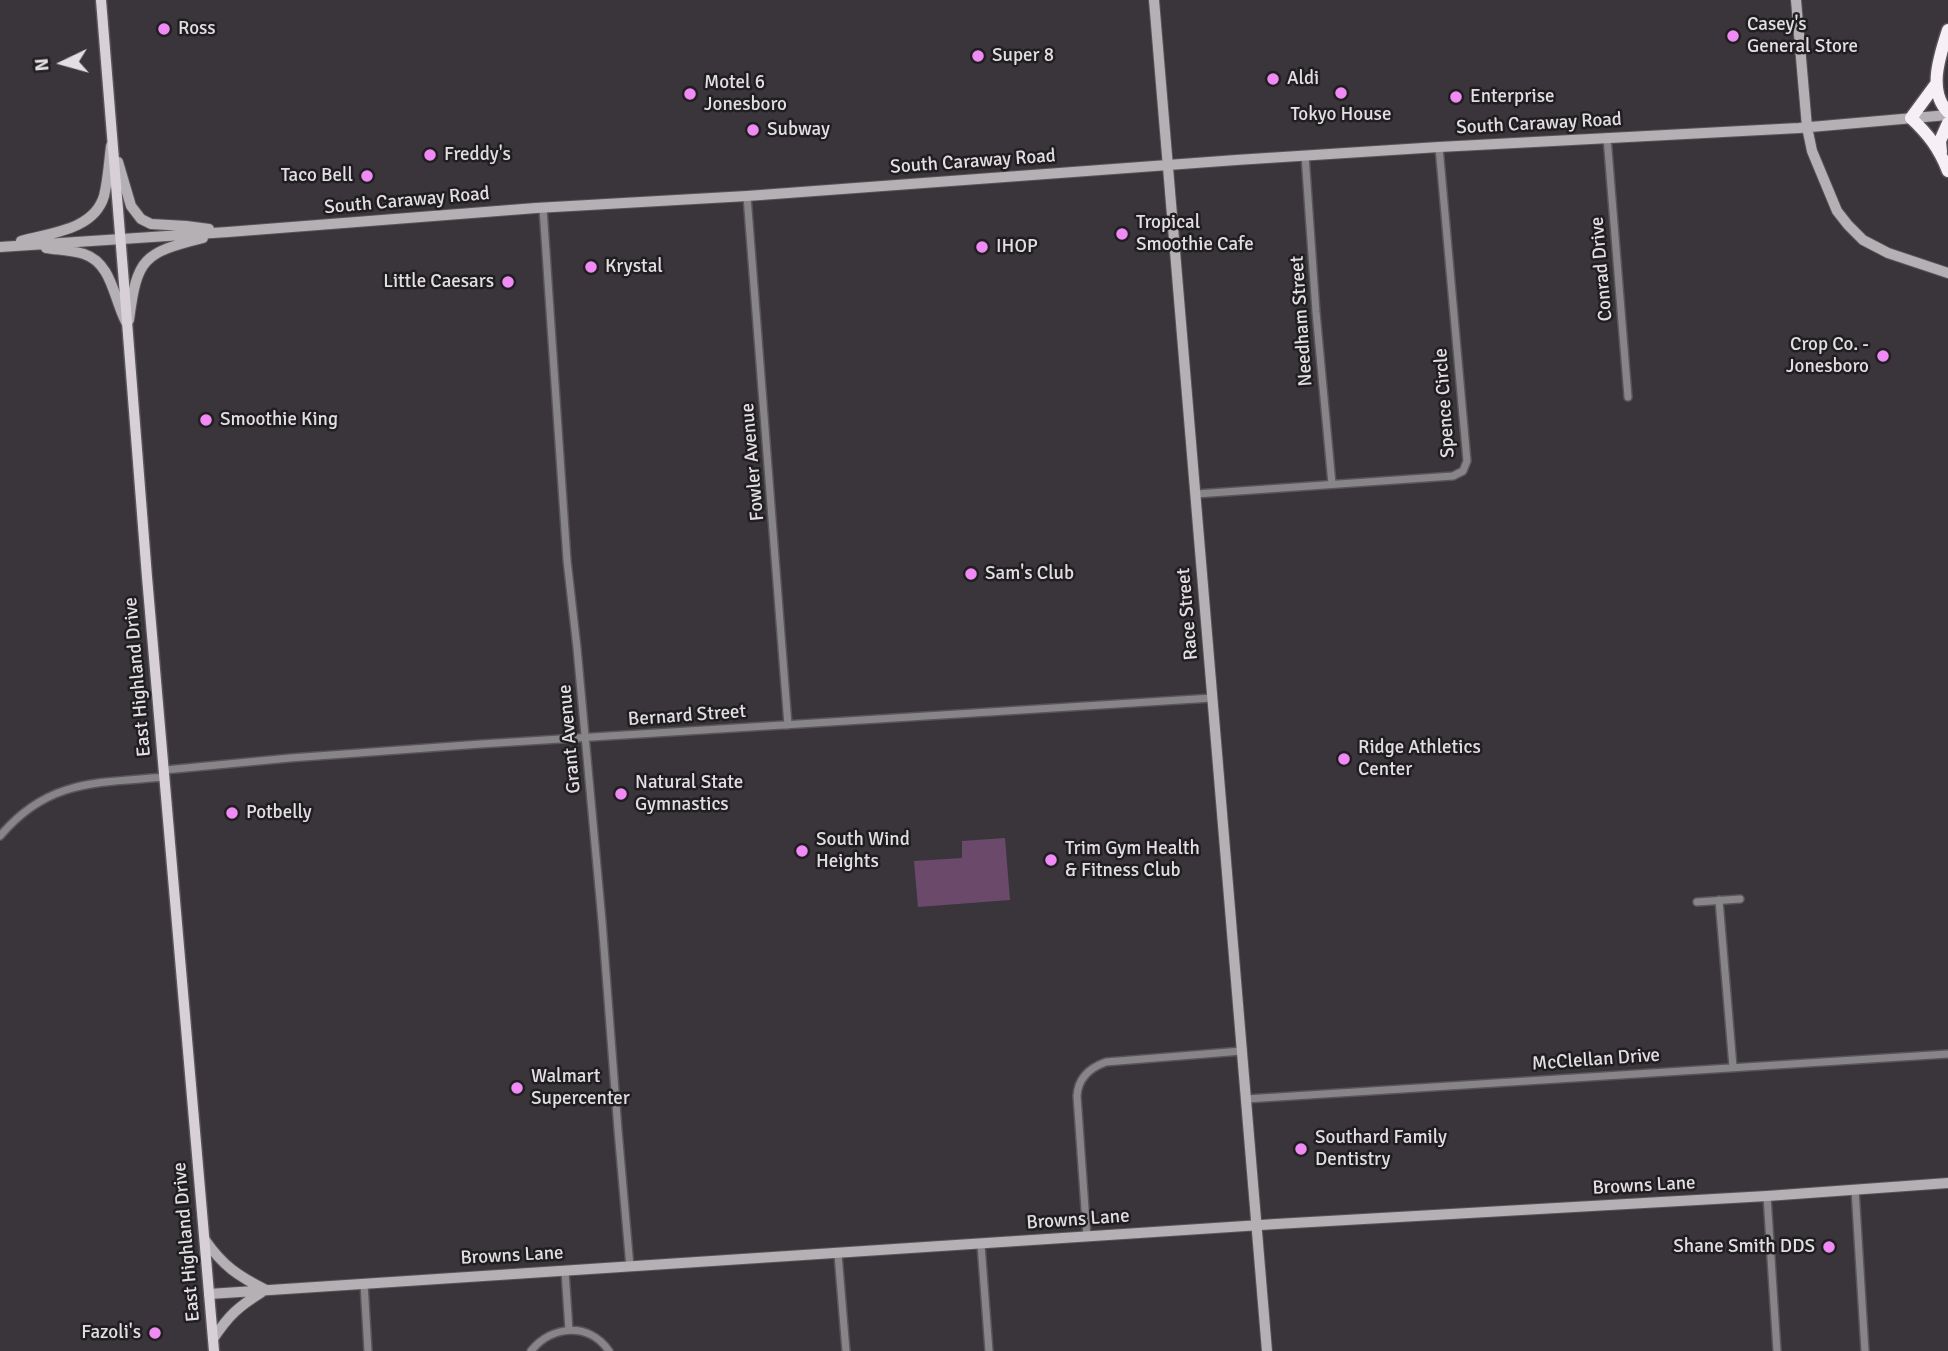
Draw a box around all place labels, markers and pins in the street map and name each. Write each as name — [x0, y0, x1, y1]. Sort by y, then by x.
place label: Casey's General Store — [1747, 14, 1858, 58]
place label: Ross — [178, 18, 216, 40]
marker: Ross — [156, 21, 172, 37]
marker: Casey's General Store — [1725, 28, 1741, 44]
place label: Super 8 — [992, 45, 1054, 67]
marker: Super 8 — [970, 48, 986, 64]
place label: Aldi — [1287, 68, 1319, 90]
marker: Aldi — [1265, 71, 1281, 87]
place label: Motel 6 Jonesboro — [704, 72, 787, 116]
marker: Tokyo House — [1333, 85, 1349, 101]
marker: Motel 6 Jonesboro — [682, 86, 698, 102]
place label: Enterprise — [1470, 86, 1554, 108]
marker: Enterprise — [1448, 89, 1464, 105]
place label: Tokyo House — [1291, 104, 1391, 126]
place label: Subway — [767, 119, 830, 141]
marker: Subway — [745, 122, 761, 138]
place label: Freddy's — [444, 144, 511, 166]
marker: Freddy's — [422, 147, 438, 163]
place label: Taco Bell — [281, 165, 353, 187]
marker: Taco Bell — [359, 168, 375, 184]
place label: Tropical Smoothie Cafe — [1136, 212, 1254, 256]
marker: Tropical Smoothie Cafe — [1114, 226, 1130, 242]
place label: IHOP — [996, 236, 1038, 258]
marker: IHOP — [974, 239, 990, 255]
place label: Krystal — [605, 256, 663, 278]
marker: Krystal — [583, 259, 599, 275]
place label: Little Caesars — [383, 271, 494, 293]
marker: Little Caesars — [500, 274, 516, 290]
place label: Crop Co. - Jonesboro — [1786, 334, 1869, 378]
marker: Crop Co. - Jonesboro — [1875, 348, 1891, 364]
place label: Smoothie King — [220, 409, 338, 431]
marker: Smoothie King — [198, 412, 214, 428]
place label: Sam's Club — [985, 563, 1074, 585]
marker: Sam's Club — [963, 566, 979, 582]
place label: Ridge Athletics Center — [1358, 737, 1481, 781]
marker: Ridge Athletics Center — [1336, 751, 1352, 767]
place label: Natural State Gymnastics — [635, 772, 743, 816]
marker: Natural State Gymnastics — [613, 786, 629, 802]
place label: Potbelly — [246, 802, 312, 824]
marker: Potbelly — [224, 805, 240, 821]
place label: South Wind Heights — [816, 829, 910, 873]
place label: Trim Gym Health & Fitness Club — [1065, 838, 1200, 882]
marker: South Wind Heights — [794, 843, 810, 859]
marker: Trim Gym Health & Fitness Club — [1043, 852, 1059, 868]
place label: Walmart Supercenter — [531, 1066, 630, 1110]
marker: Walmart Supercenter — [509, 1080, 525, 1096]
place label: Southard Family Dentistry — [1315, 1127, 1447, 1171]
marker: Southard Family Dentistry — [1293, 1141, 1309, 1157]
place label: Shane Smith DDS — [1673, 1236, 1815, 1258]
marker: Shane Smith DDS — [1821, 1239, 1837, 1255]
place label: Fazoli's — [81, 1322, 141, 1344]
marker: Fazoli's — [147, 1325, 163, 1341]

